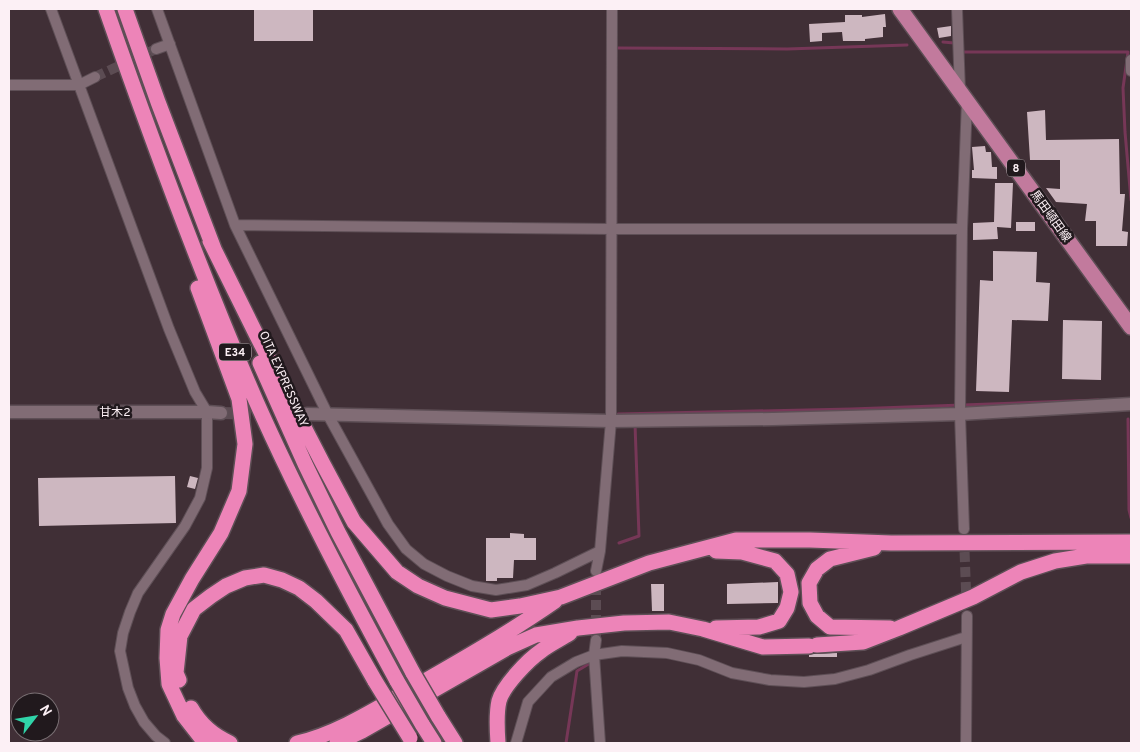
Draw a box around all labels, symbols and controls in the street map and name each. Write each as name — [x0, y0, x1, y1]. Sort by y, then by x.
road number: 8 — [1007, 160, 1025, 177]
street label: 馬田頓田線 — [1026, 188, 1074, 246]
street label: OITA EXPRESSWAY — [255, 329, 312, 430]
road number: E34 — [219, 344, 251, 361]
street label: 甘木2 — [99, 405, 131, 421]
north arrow — [10, 692, 60, 742]
text: N — [35, 702, 55, 720]

